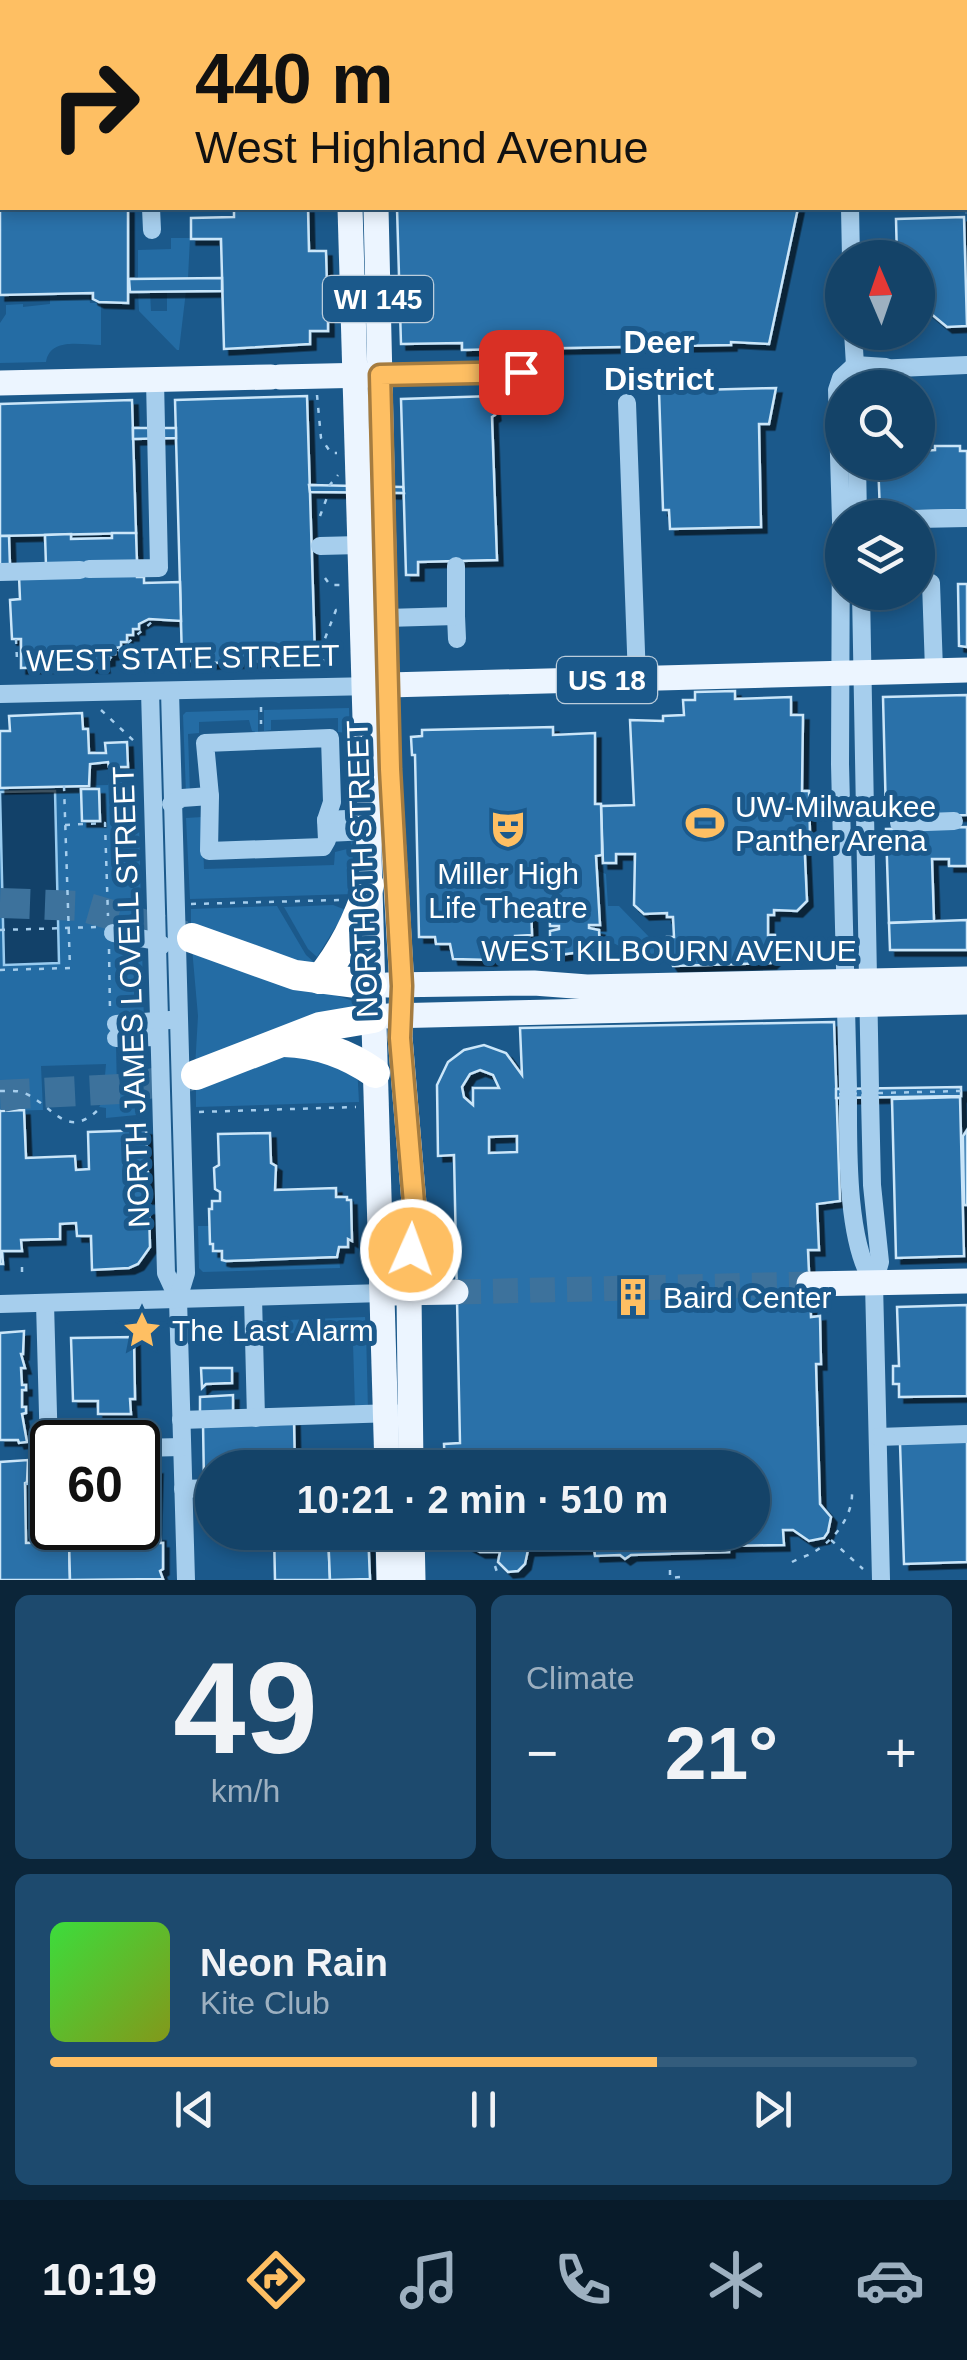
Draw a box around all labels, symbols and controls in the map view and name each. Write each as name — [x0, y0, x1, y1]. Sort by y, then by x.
icon: right — [30, 40, 160, 170]
text: 440 m — [195, 40, 393, 118]
text: West Highland Avenue — [195, 122, 649, 173]
north arrow — [825, 240, 935, 350]
map controls — [825, 240, 935, 610]
road number: WI 145 — [323, 276, 433, 322]
district label: Deer District — [604, 324, 714, 397]
pin — [479, 330, 564, 415]
icon: arrive — [494, 345, 549, 400]
button: search — [825, 370, 935, 480]
button: layers — [825, 500, 935, 610]
street label: WEST STATE STREET — [26, 639, 340, 677]
road number: US 18 — [557, 657, 657, 703]
street label: NORTH 6TH STREET — [340, 720, 384, 1018]
street label: NORTH JAMES LOVELL STREET — [106, 766, 156, 1228]
place label: UW-Milwaukee Panther Arena — [735, 790, 936, 857]
sports icon: UW-Milwaukee Panther Arena — [684, 802, 726, 844]
theatre icon: Miller High Life Theatre — [487, 808, 529, 850]
place label: Miller High Life Theatre — [428, 857, 588, 924]
street label: WEST KILBOURN AVENUE — [481, 934, 857, 967]
position arrow — [359, 1198, 463, 1302]
building icon: Baird Center — [612, 1276, 654, 1318]
place label: Baird Center — [663, 1281, 831, 1314]
place icon: The Last Alarm — [121, 1309, 163, 1351]
place label: The Last Alarm — [172, 1314, 374, 1347]
speed limit sign: 60 — [30, 1420, 160, 1550]
text: 10:21 · 2 min · 510 m — [297, 1479, 668, 1521]
text: 49 — [173, 1635, 318, 1781]
text: Climate — [526, 1660, 634, 1696]
text: 21° — [665, 1711, 778, 1795]
text: − — [526, 1722, 558, 1784]
text: + — [885, 1722, 917, 1784]
text: km/h — [211, 1773, 280, 1809]
text: Neon Rain — [200, 1942, 388, 1984]
text: Kite Club — [200, 1985, 330, 2021]
icon: previous — [167, 2082, 222, 2137]
icon: pause — [456, 2082, 511, 2137]
icon: next — [745, 2082, 800, 2137]
icon: directions — [241, 2245, 311, 2315]
icon: music — [394, 2245, 464, 2315]
icon: phone — [548, 2245, 618, 2315]
icon: climate — [701, 2245, 771, 2315]
icon: car — [855, 2245, 925, 2315]
text: 10:19 — [42, 2254, 157, 2305]

